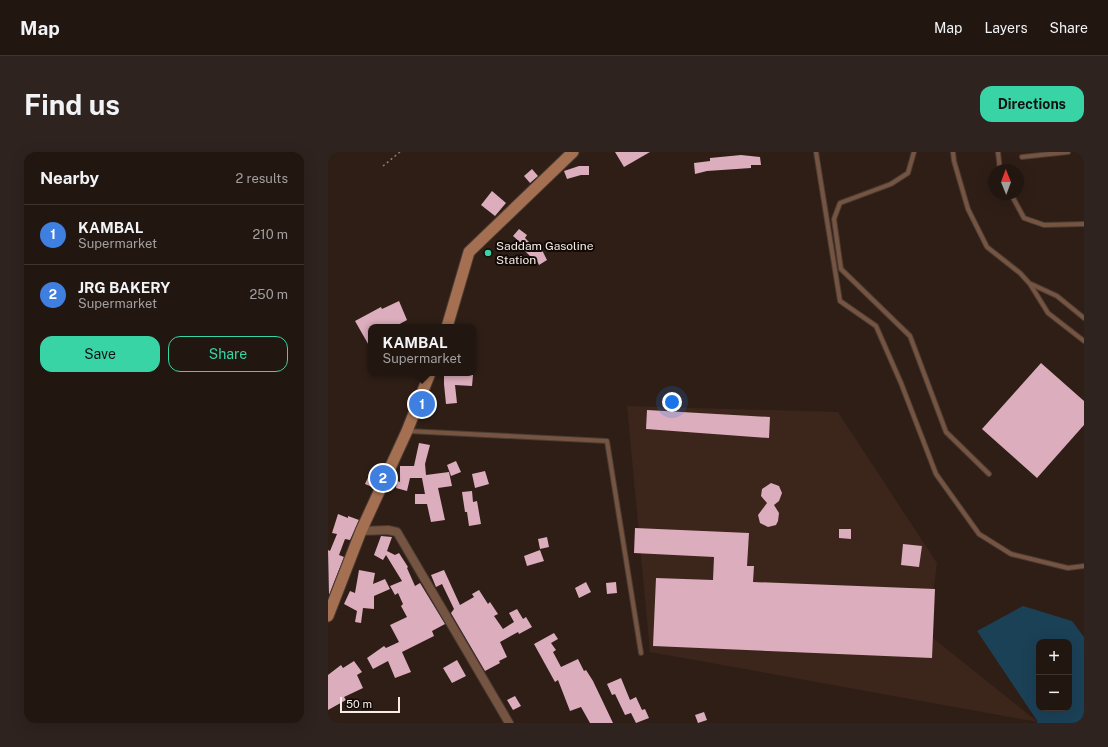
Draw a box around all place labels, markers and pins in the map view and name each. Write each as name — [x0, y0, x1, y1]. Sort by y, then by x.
place label: Saddam Gasoline Station — [496, 239, 594, 267]
marker: Saddam Gasoline Station — [483, 248, 493, 258]
pin: 1 — [409, 389, 435, 419]
pin: 2 — [370, 463, 396, 493]

